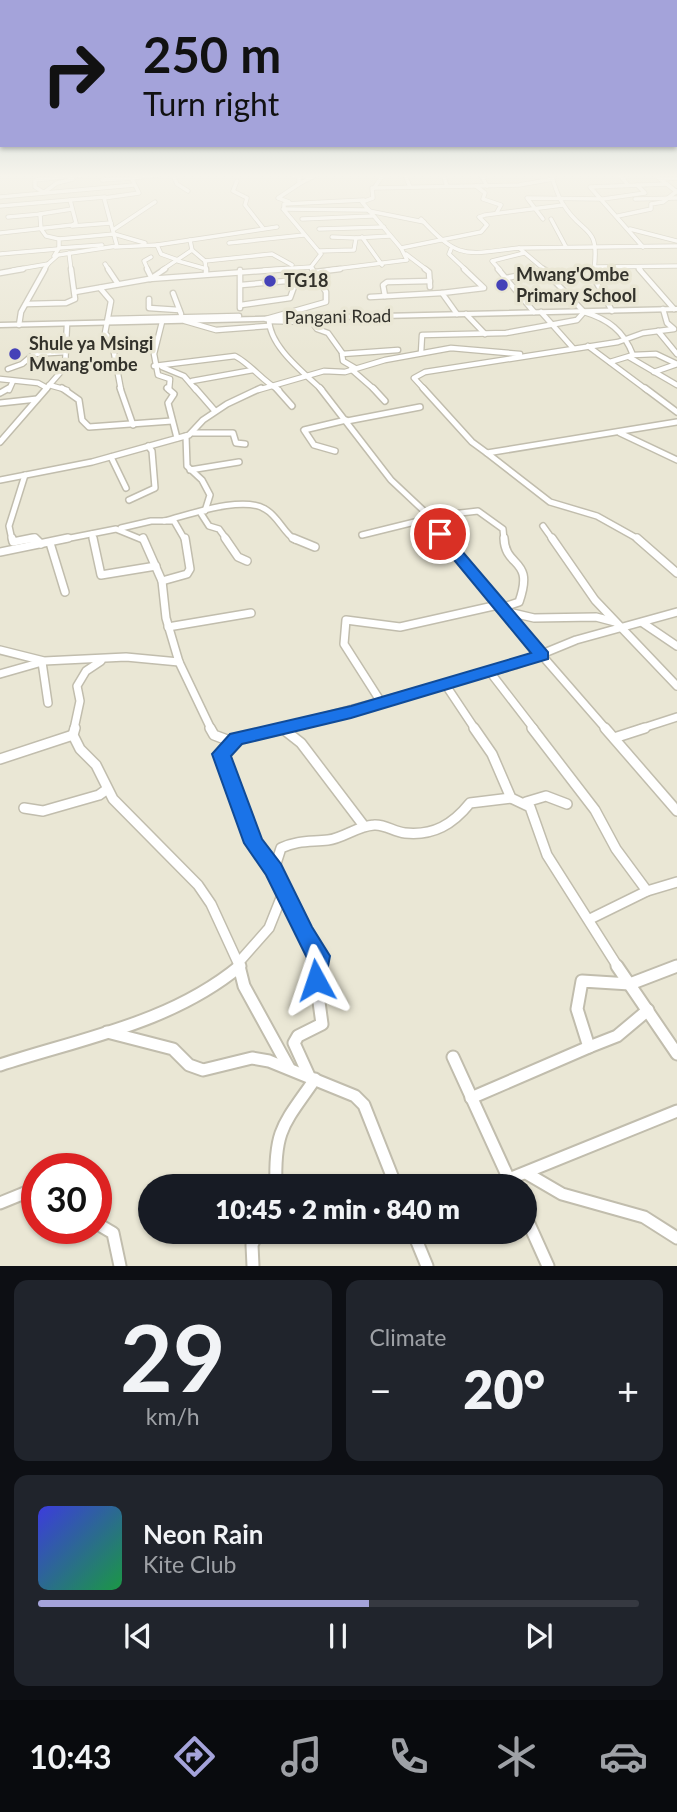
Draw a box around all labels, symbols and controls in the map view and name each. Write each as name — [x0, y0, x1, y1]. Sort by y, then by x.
text: 250 m — [143, 25, 281, 83]
icon: right — [28, 28, 119, 119]
text: Turn right — [143, 84, 279, 123]
place label: Mwang'Ombe Primary School — [516, 263, 636, 306]
place label: TG18 — [284, 269, 328, 291]
marker: TG18 — [262, 273, 278, 289]
marker: Mwang'Ombe Primary School — [494, 277, 510, 293]
street label: Pangani Road — [284, 304, 392, 328]
place label: Shule ya Msingi Mwang'ombe — [29, 332, 153, 375]
marker: Shule ya Msingi Mwang'ombe — [7, 346, 23, 362]
pin — [410, 504, 470, 564]
icon: arrive — [421, 515, 459, 553]
position arrow — [279, 943, 353, 1017]
speed limit sign: 30 — [21, 1153, 112, 1244]
text: 10:45 · 2 min · 840 m — [215, 1193, 460, 1225]
text: 29 — [120, 1302, 226, 1411]
text: Climate — [370, 1323, 446, 1351]
text: 20° — [463, 1358, 545, 1420]
text: − — [370, 1367, 392, 1413]
text: + — [617, 1367, 639, 1413]
text: km/h — [146, 1402, 200, 1430]
text: Neon Rain — [143, 1518, 263, 1550]
text: Kite Club — [143, 1550, 236, 1578]
icon: previous — [119, 1617, 157, 1655]
icon: pause — [319, 1617, 357, 1655]
icon: next — [520, 1617, 558, 1655]
icon: directions — [170, 1732, 219, 1781]
icon: music — [277, 1732, 326, 1781]
icon: phone — [384, 1732, 433, 1781]
icon: climate — [492, 1732, 541, 1781]
icon: car — [599, 1732, 648, 1781]
text: 10:43 — [29, 1737, 112, 1776]

